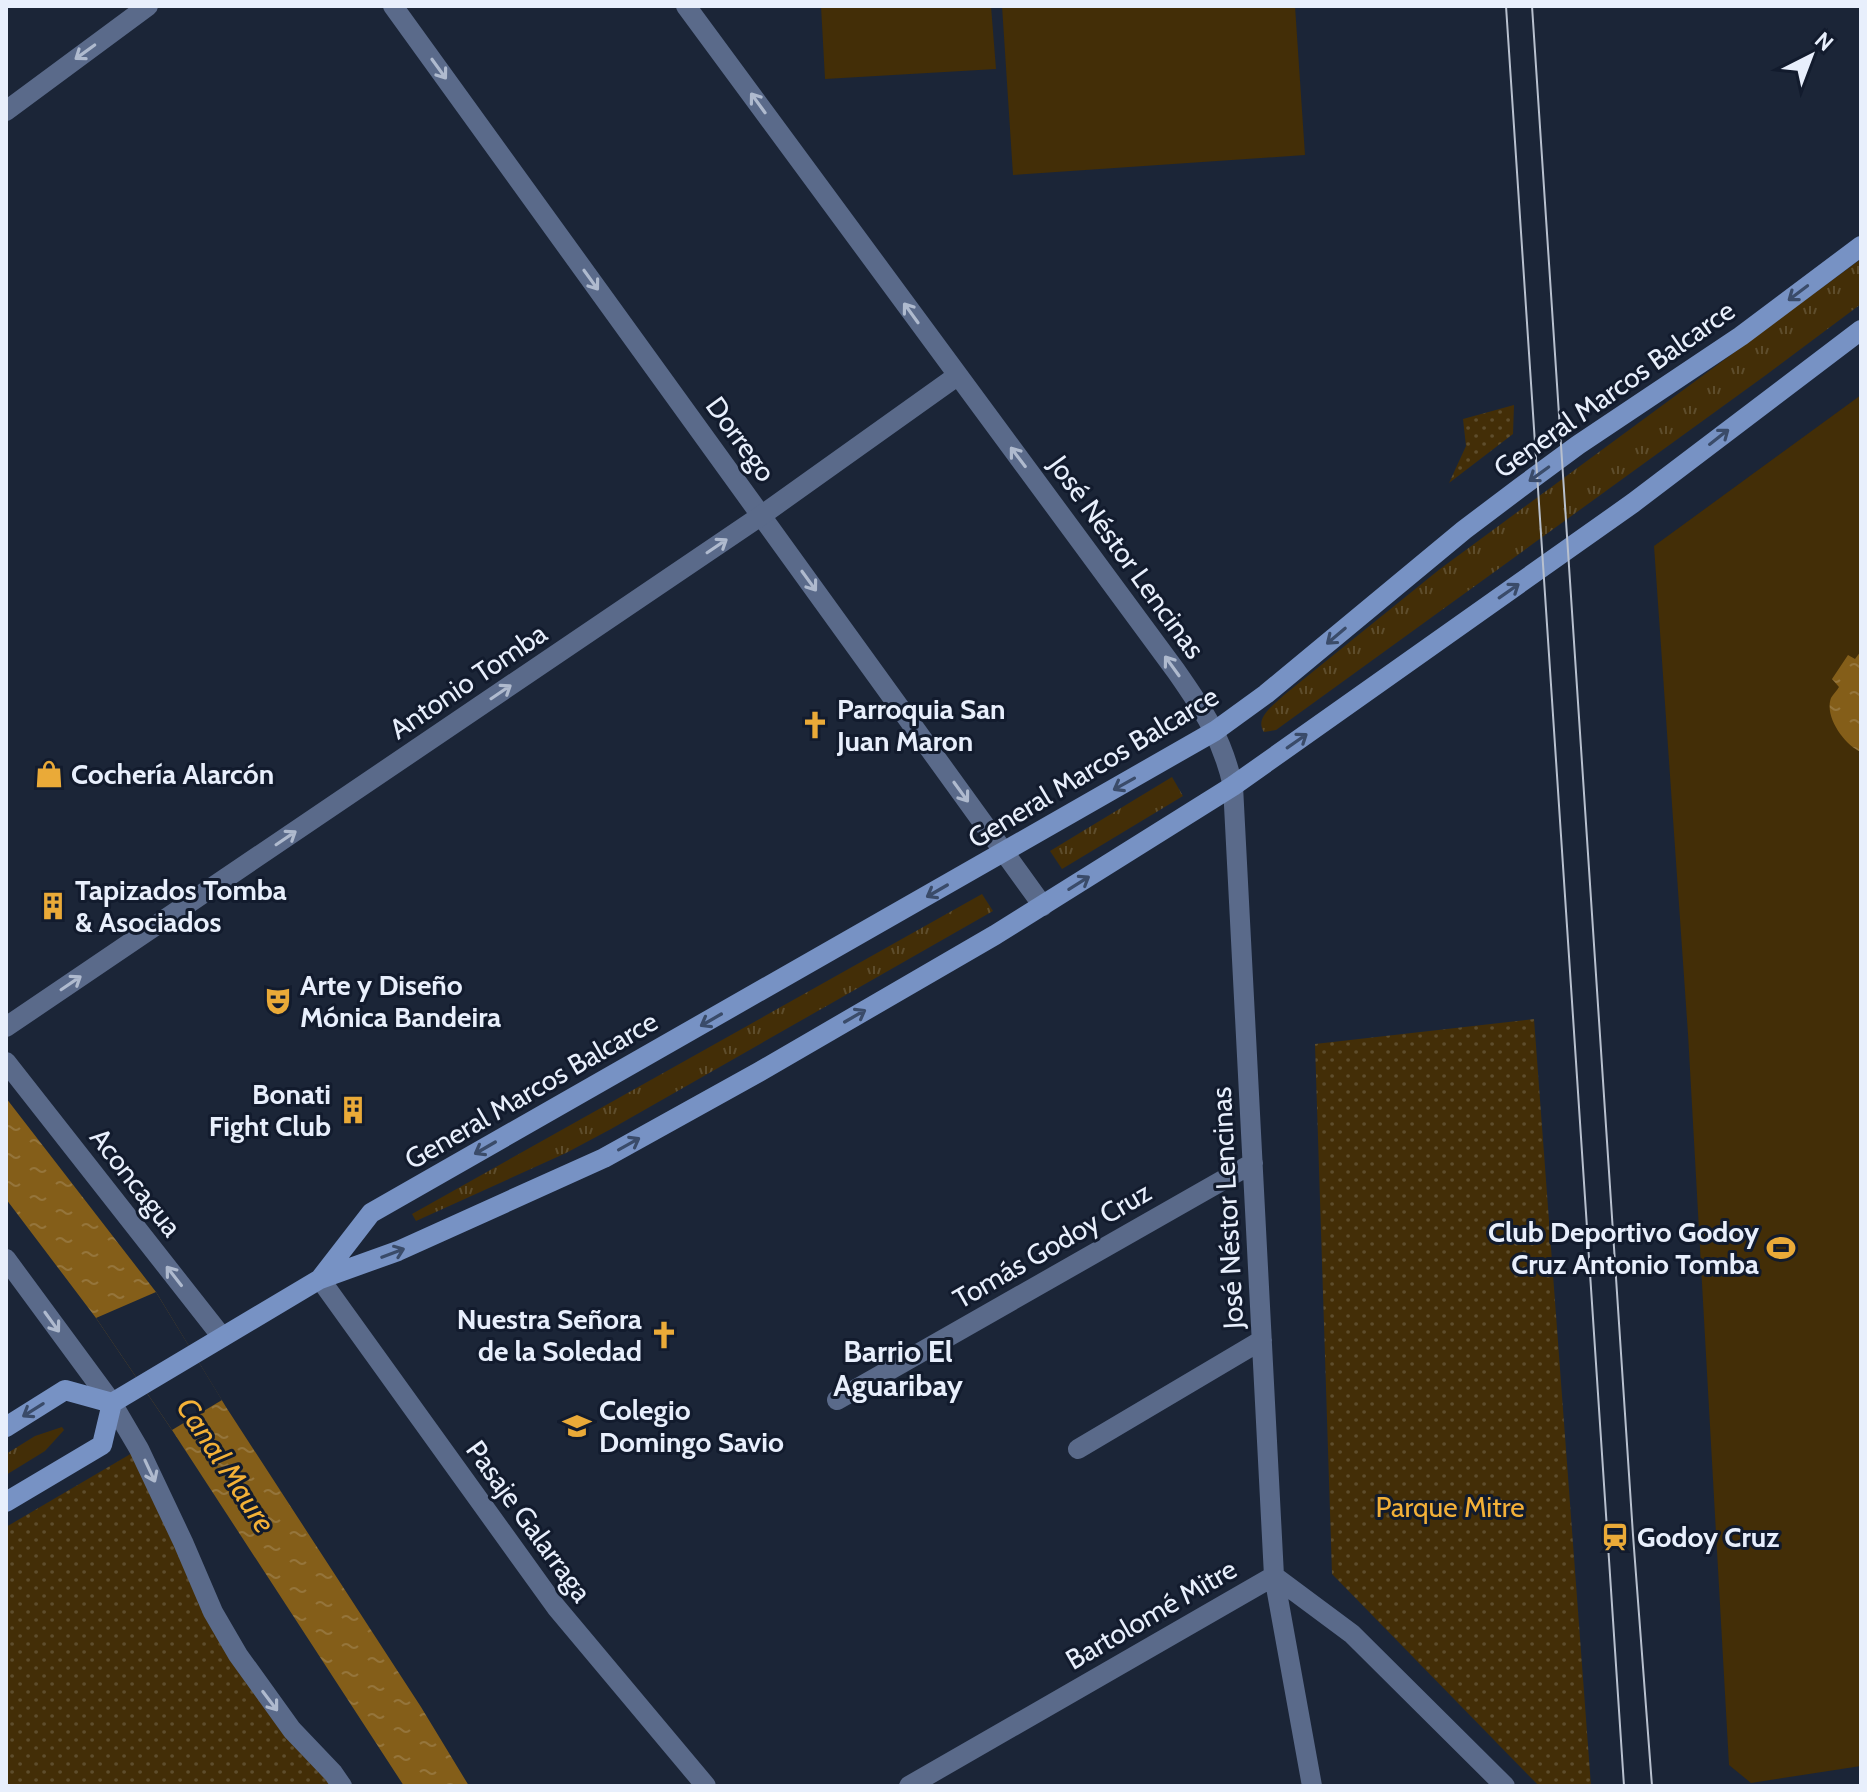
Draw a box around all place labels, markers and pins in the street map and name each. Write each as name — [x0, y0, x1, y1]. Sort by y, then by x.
place label: Parroquia San Juan Maron — [836, 692, 1006, 758]
church icon: Parroquia San Juan Maron — [800, 710, 830, 740]
place label: Cochería Alarcón — [71, 757, 274, 791]
shop icon: Cochería Alarcón — [34, 759, 64, 789]
place label: Tapizados Tomba & Asociados — [75, 873, 287, 939]
building icon: Tapizados Tomba & Asociados — [38, 891, 68, 921]
place label: Arte y Diseño Mónica Bandeira — [300, 968, 501, 1034]
theatre icon: Arte y Diseño Mónica Bandeira — [263, 986, 293, 1016]
place label: Bonati Fight Club — [209, 1077, 331, 1143]
building icon: Bonati Fight Club — [338, 1095, 368, 1125]
place label: Club Deportivo Godoy Cruz Antonio Tomba — [1488, 1215, 1759, 1281]
sports icon: Club Deportivo Godoy Cruz Antonio Tomba — [1766, 1233, 1796, 1263]
place label: Nuestra Señora de la Soledad — [457, 1302, 642, 1368]
church icon: Nuestra Señora de la Soledad — [649, 1320, 679, 1350]
place label: Colegio Domingo Savio — [599, 1393, 784, 1459]
school or university icon: Colegio Domingo Savio — [562, 1411, 592, 1441]
place label: Godoy Cruz — [1637, 1520, 1779, 1554]
station icon: Godoy Cruz — [1600, 1522, 1630, 1552]

